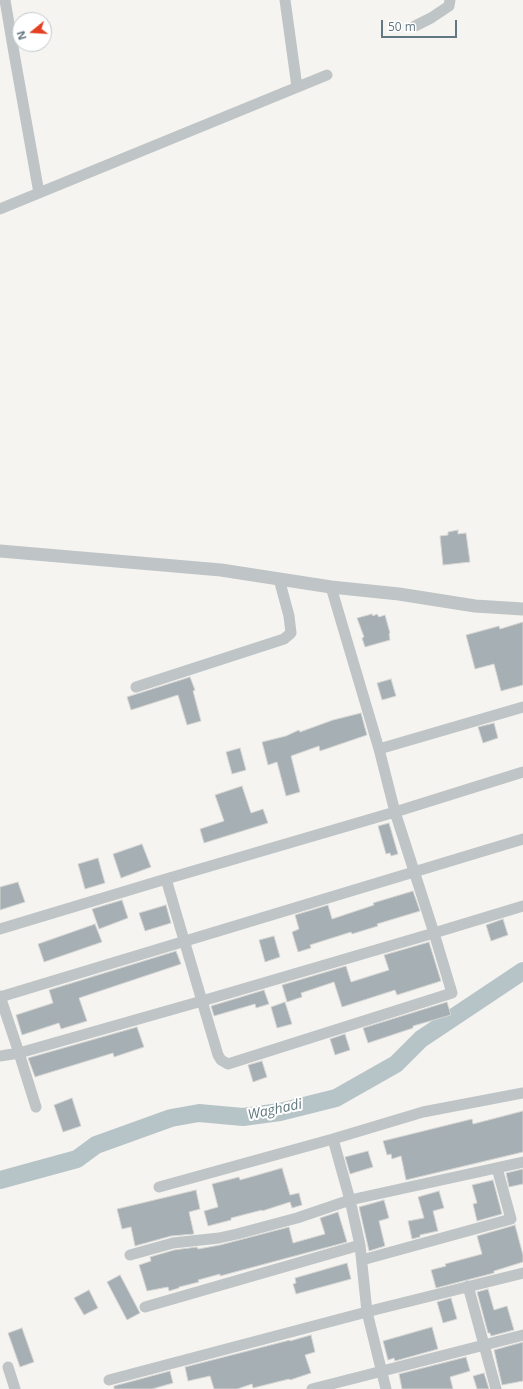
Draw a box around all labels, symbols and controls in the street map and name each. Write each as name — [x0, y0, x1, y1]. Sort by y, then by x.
north arrow — [12, 12, 52, 52]
scale bar — [383, 12, 459, 38]
text: 50 m — [388, 18, 416, 35]
text: N — [13, 29, 30, 42]
water label: Waghadi — [246, 1096, 304, 1124]

